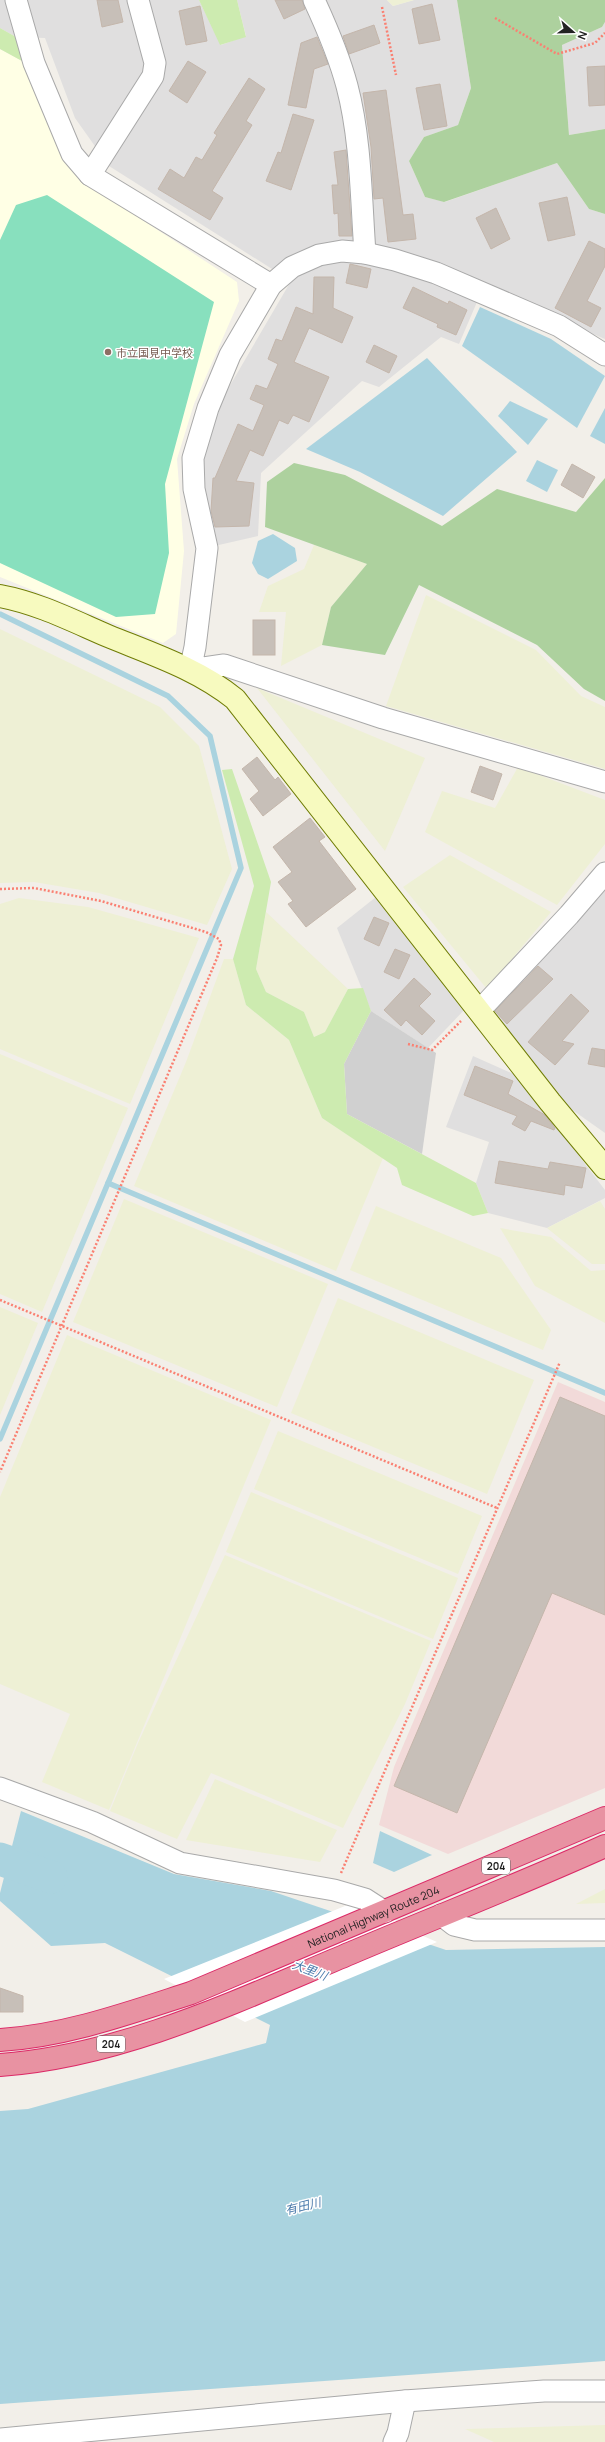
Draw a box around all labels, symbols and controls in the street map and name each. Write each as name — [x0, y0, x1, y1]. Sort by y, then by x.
north arrow — [553, 12, 593, 52]
text: N — [574, 29, 591, 42]
place label: 市立国見中学校 — [116, 345, 193, 360]
marker: 市立国見中学校 — [103, 347, 113, 357]
road number: 204 — [482, 1858, 510, 1874]
street label: National Highway Route 204 — [305, 1881, 441, 1951]
water label: 大里川 — [290, 1956, 332, 1985]
road number: 204 — [97, 2036, 125, 2052]
water label: 有田川 — [283, 2193, 324, 2219]

